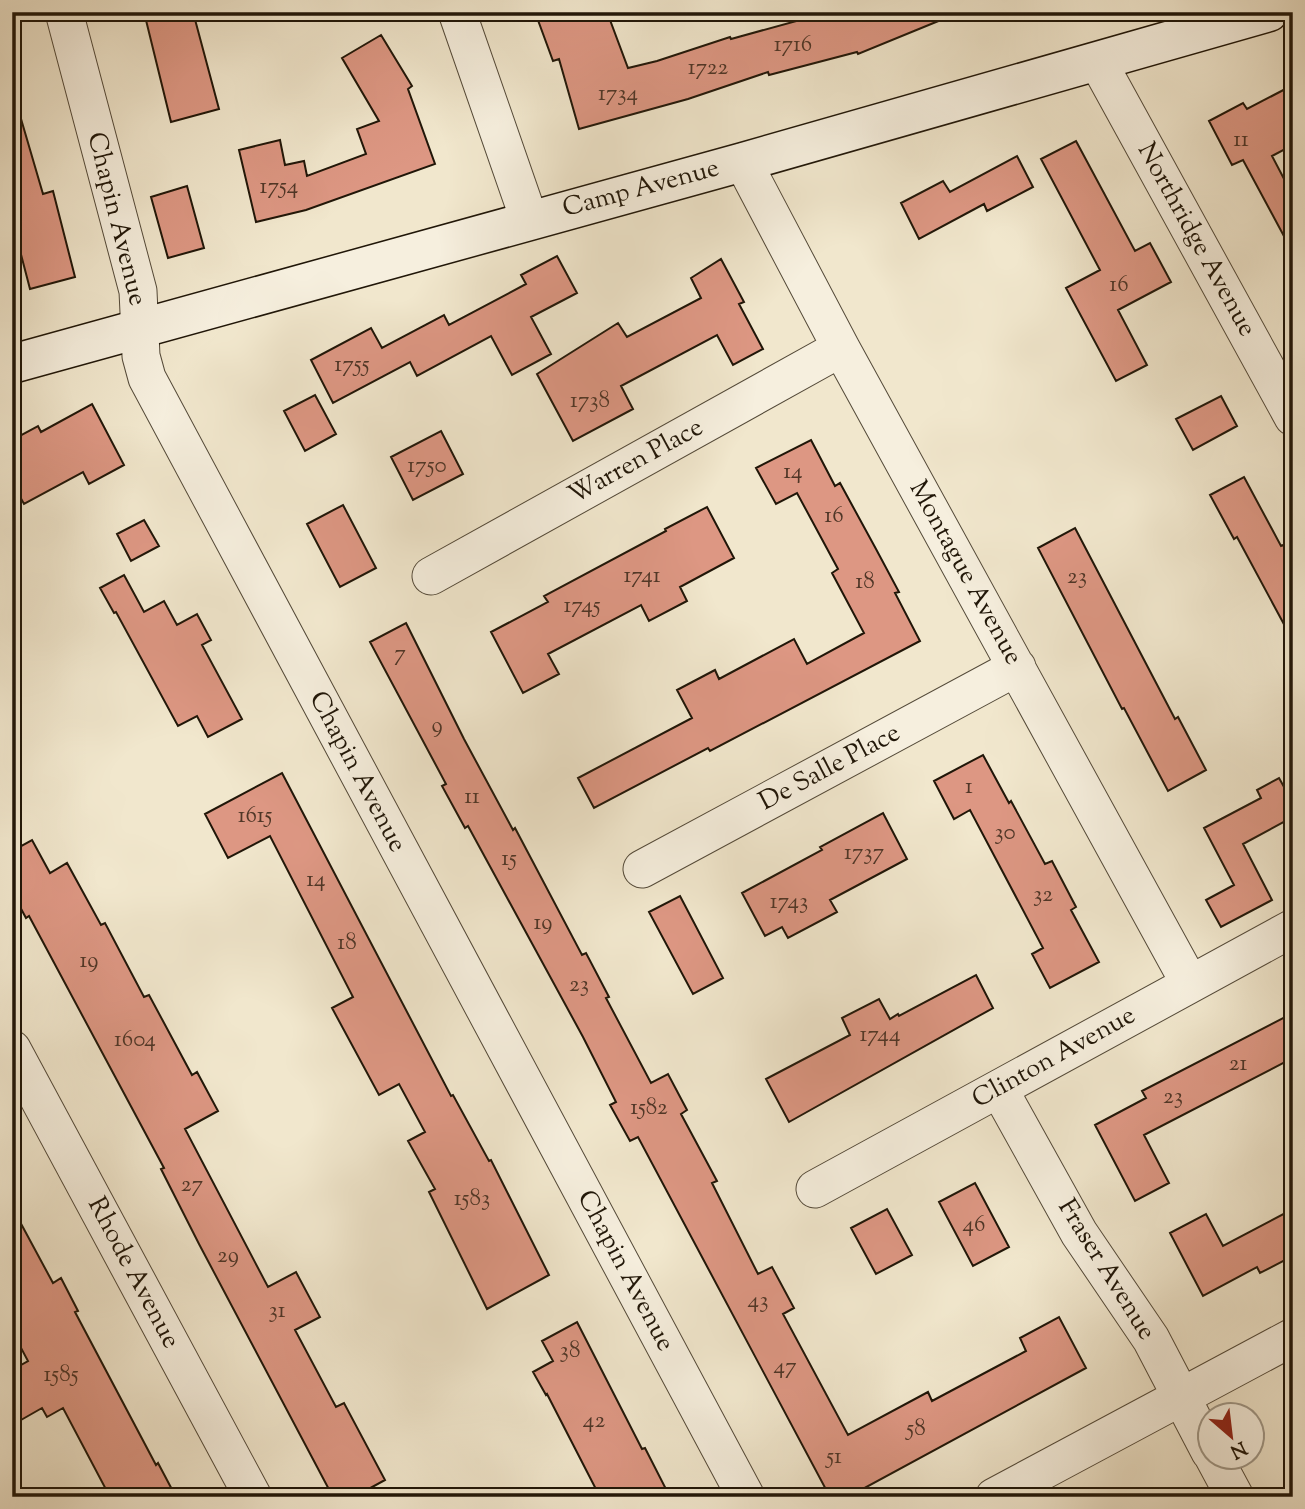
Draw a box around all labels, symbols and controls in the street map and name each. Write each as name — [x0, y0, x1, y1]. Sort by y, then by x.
house number: 1716 — [774, 29, 812, 62]
house number: 1722 — [688, 52, 729, 85]
house number: 1734 — [598, 78, 638, 111]
house number: 11 — [1233, 124, 1249, 157]
street label: Chapin Avenue — [77, 128, 155, 310]
street label: Northridge Avenue — [1127, 136, 1265, 344]
street label: Camp Avenue — [559, 150, 723, 228]
house number: 1754 — [260, 171, 298, 204]
house number: 16 — [1109, 269, 1129, 302]
house number: 1755 — [334, 349, 370, 382]
house number: 1738 — [570, 385, 610, 418]
street label: Warren Place — [562, 410, 710, 514]
house number: 1750 — [407, 450, 447, 483]
house number: 14 — [783, 456, 803, 489]
street label: Montague Avenue — [899, 474, 1031, 672]
house number: 16 — [824, 500, 844, 533]
house number: 1741 — [623, 560, 661, 593]
house number: 23 — [1067, 561, 1087, 594]
house number: 18 — [855, 566, 875, 599]
house number: 1745 — [563, 590, 601, 623]
house number: 7 — [394, 638, 406, 671]
street label: Chapin Avenue — [299, 685, 415, 859]
house number: 9 — [431, 710, 443, 743]
street label: De Salle Place — [753, 715, 907, 821]
house number: 1 — [965, 771, 973, 804]
house number: 11 — [464, 781, 480, 814]
house number: 1615 — [238, 800, 272, 833]
house number: 30 — [994, 817, 1016, 850]
house number: 1737 — [844, 837, 885, 870]
house number: 15 — [501, 843, 517, 876]
house number: 14 — [306, 864, 326, 897]
house number: 32 — [1033, 879, 1053, 912]
house number: 1743 — [770, 886, 808, 919]
house number: 19 — [534, 907, 552, 940]
house number: 18 — [337, 927, 357, 960]
house number: 19 — [80, 945, 98, 978]
house number: 23 — [569, 969, 589, 1002]
street label: Clinton Avenue — [966, 998, 1142, 1118]
house number: 1744 — [860, 1019, 900, 1052]
house number: 1604 — [114, 1024, 156, 1057]
house number: 21 — [1229, 1048, 1247, 1081]
house number: 23 — [1163, 1081, 1183, 1114]
house number: 1582 — [630, 1092, 668, 1125]
house number: 27 — [181, 1169, 204, 1202]
house number: 1583 — [454, 1183, 490, 1216]
street label: Chapin Avenue — [567, 1184, 683, 1358]
street label: Rhode Avenue — [78, 1191, 188, 1355]
street label: Fraser Avenue — [1048, 1192, 1164, 1348]
house number: 46 — [963, 1209, 985, 1242]
house number: 29 — [217, 1240, 239, 1273]
house number: 43 — [748, 1285, 768, 1318]
house number: 31 — [268, 1295, 286, 1328]
house number: 38 — [560, 1335, 580, 1368]
house number: 47 — [773, 1351, 797, 1384]
house number: 1585 — [43, 1359, 79, 1392]
north arrow — [1196, 1400, 1266, 1470]
house number: 42 — [583, 1405, 605, 1438]
house number: 58 — [904, 1413, 926, 1446]
text: N — [1225, 1433, 1251, 1464]
house number: 51 — [824, 1441, 842, 1474]

